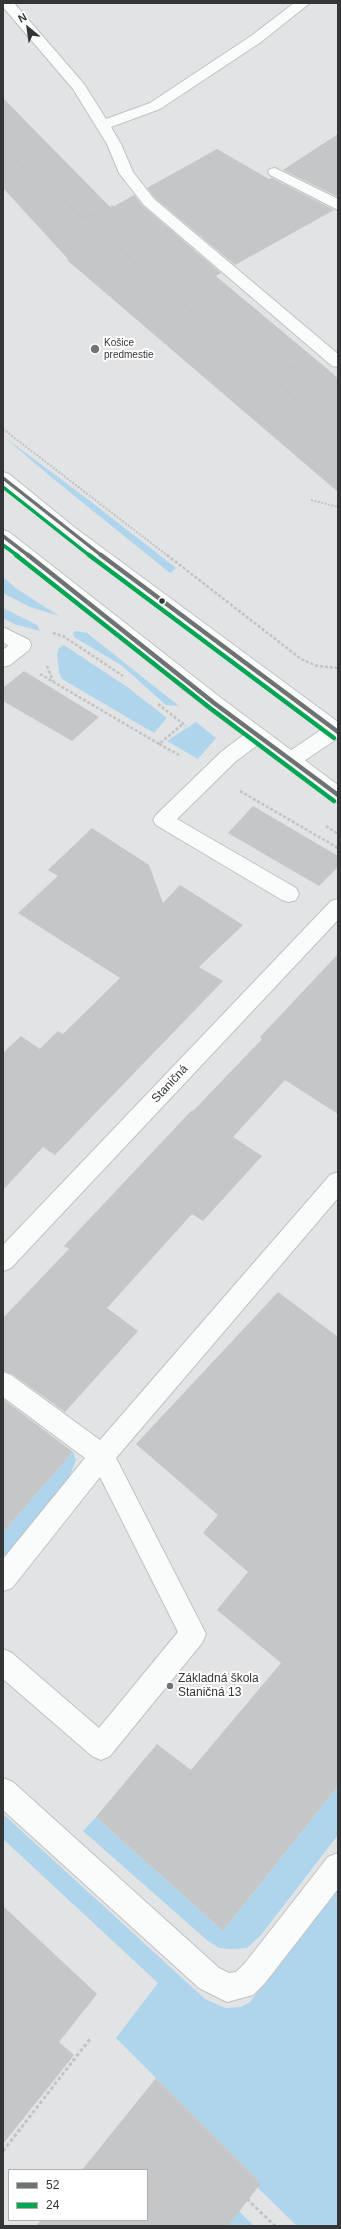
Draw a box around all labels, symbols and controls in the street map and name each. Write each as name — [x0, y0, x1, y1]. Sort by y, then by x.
north arrow — [8, 8, 48, 48]
text: N — [16, 10, 29, 25]
place label: Košice predmestie — [104, 337, 153, 360]
marker: Košice predmestie — [89, 343, 101, 355]
unlabelled marker — [157, 596, 167, 606]
street label: Staničná — [149, 1062, 191, 1106]
place label: Základná škola Staničná 13 — [178, 1672, 259, 1700]
marker: Základná škola Staničná 13 — [165, 1681, 175, 1691]
legend — [8, 2169, 148, 2221]
text: 52 — [46, 2178, 59, 2192]
text: 24 — [46, 2198, 59, 2212]

